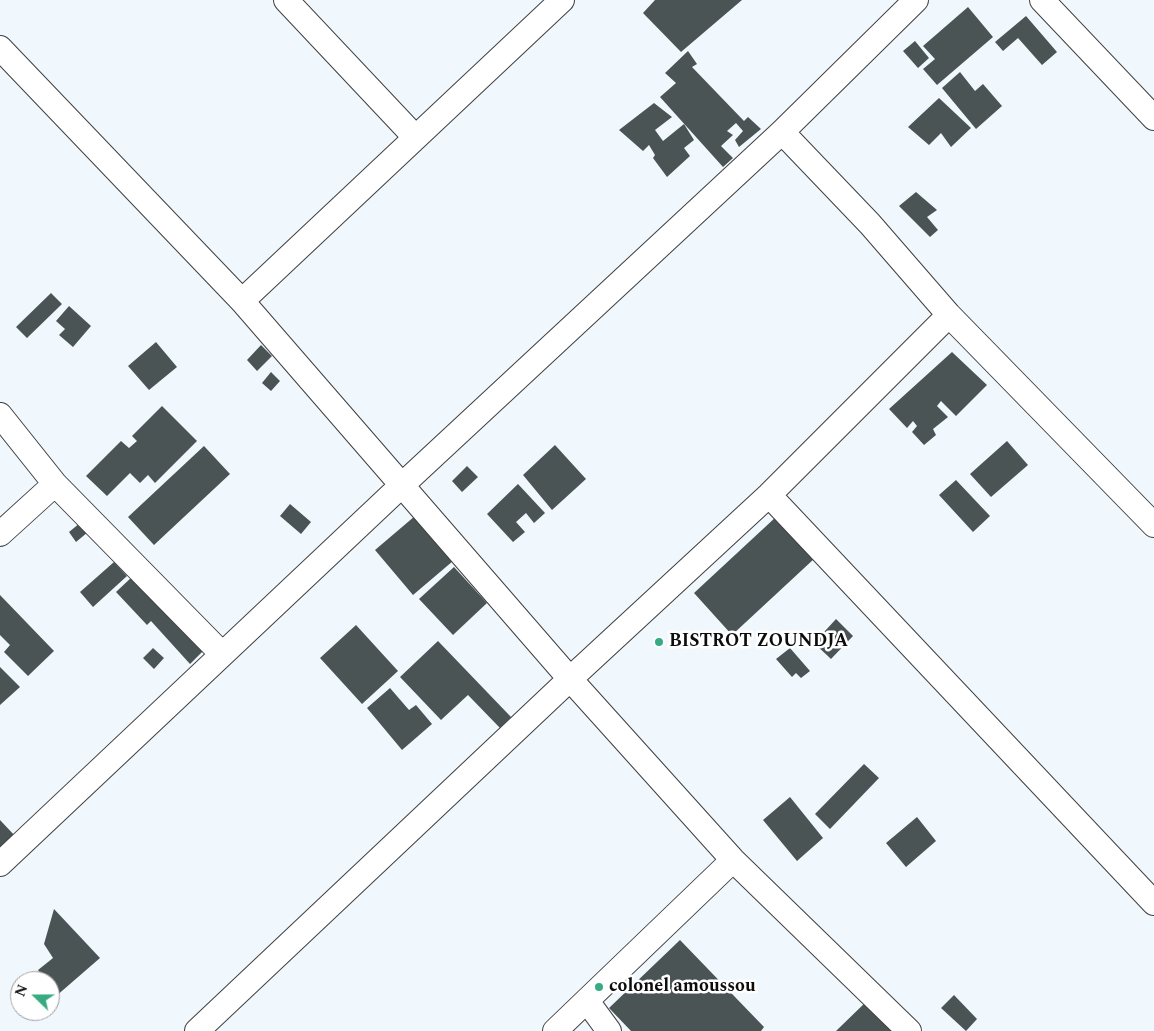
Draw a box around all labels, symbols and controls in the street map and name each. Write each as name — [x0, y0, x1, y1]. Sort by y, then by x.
place label: BISTROT ZOUNDJA — [669, 631, 848, 653]
marker: BISTROT ZOUNDJA — [653, 636, 665, 648]
north arrow — [10, 971, 60, 1021]
place label: colonel amoussou — [609, 976, 756, 998]
text: N — [10, 981, 33, 1000]
marker: colonel amoussou — [593, 981, 605, 993]

